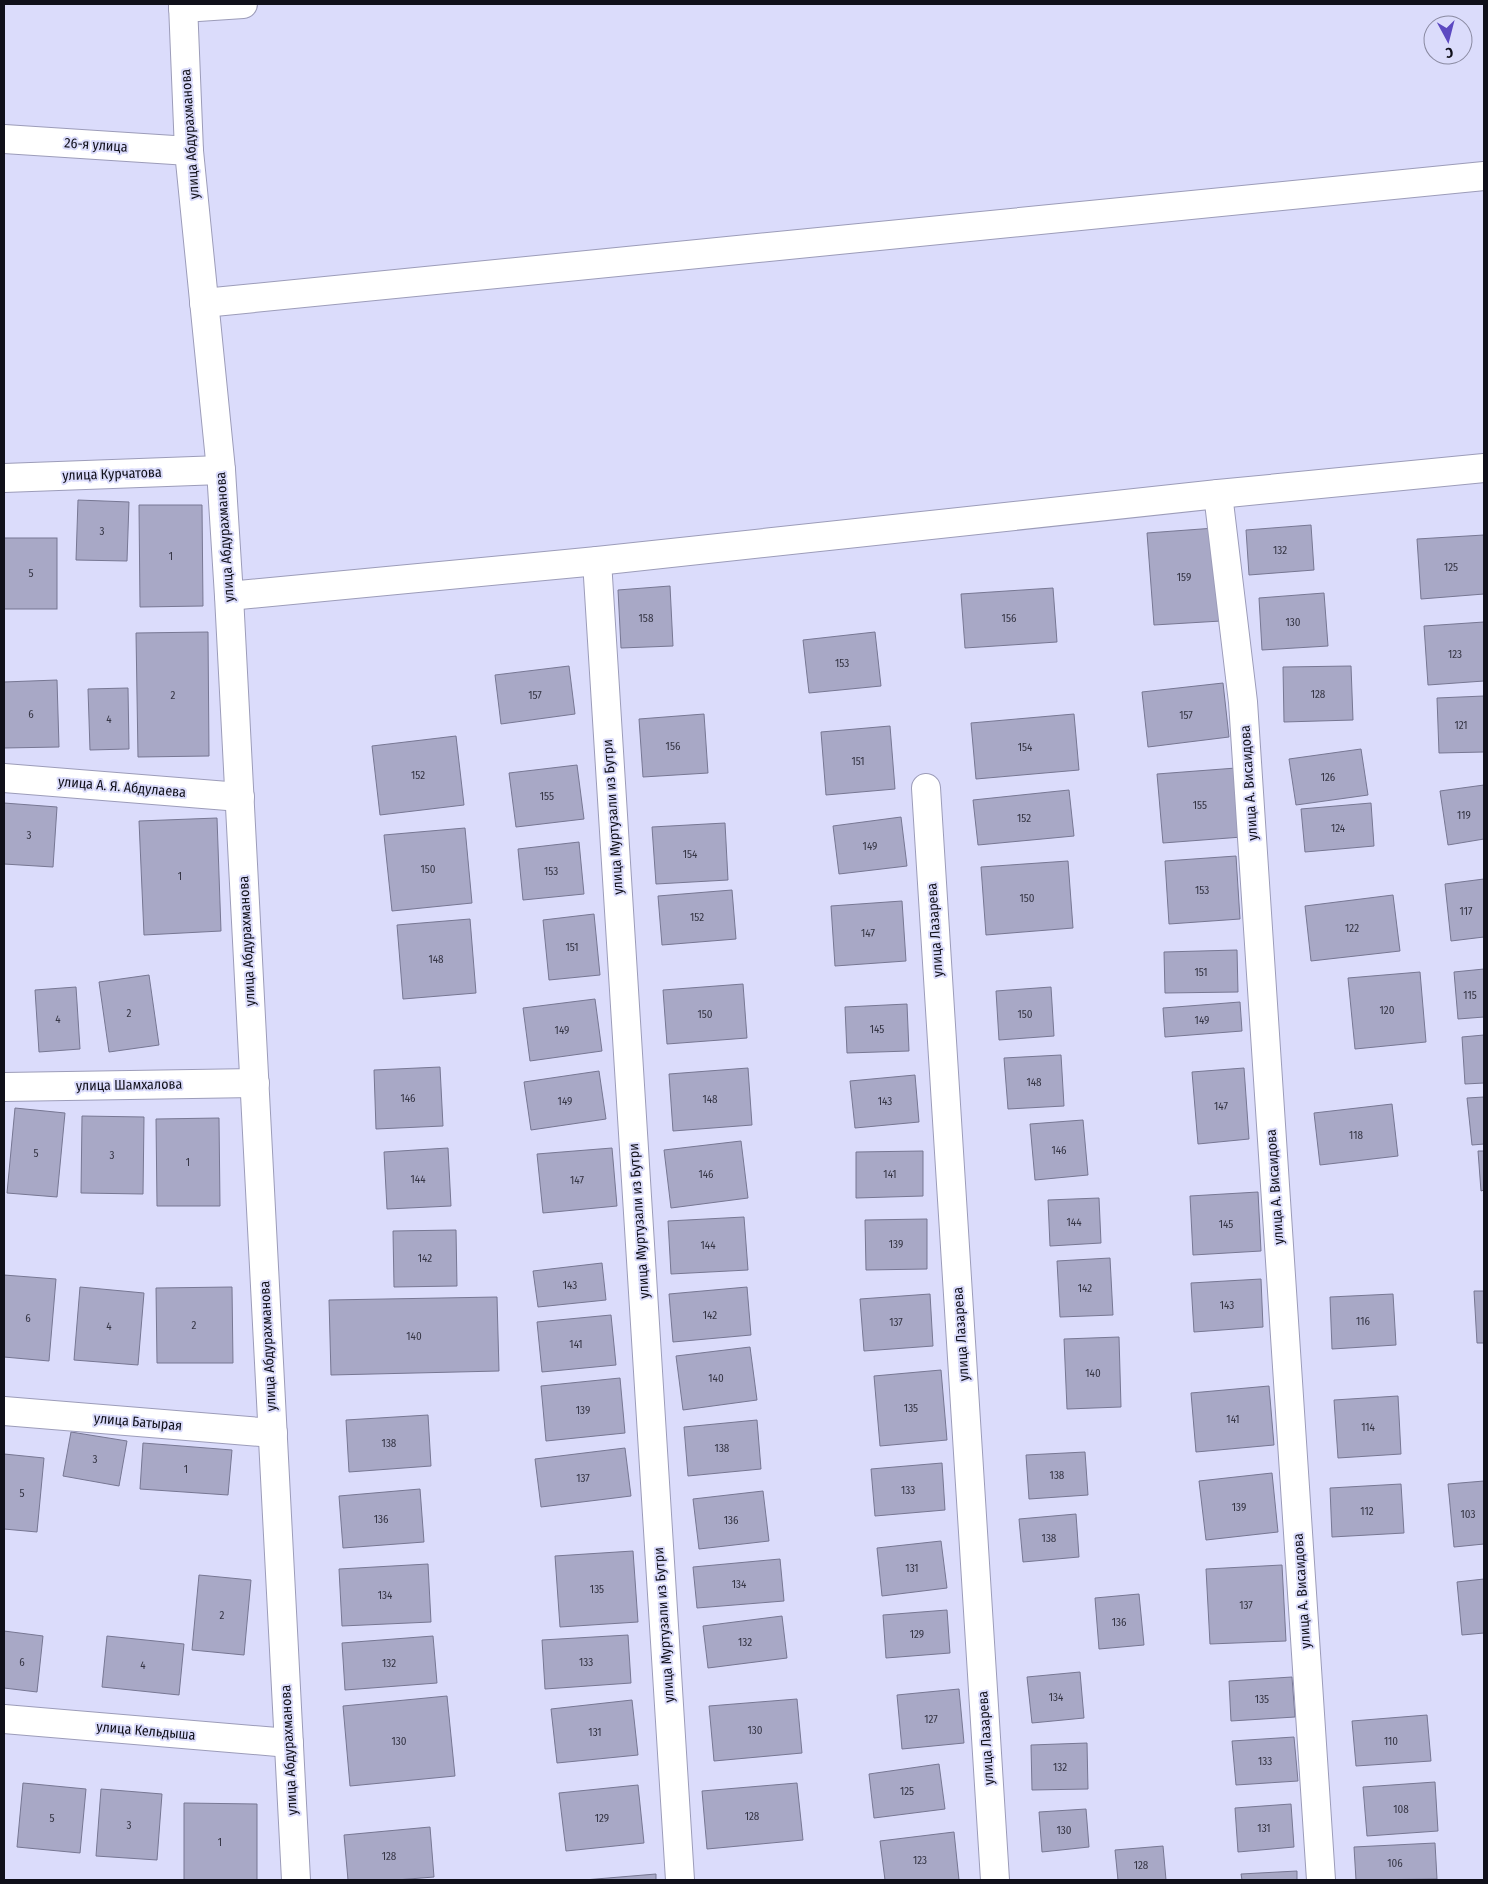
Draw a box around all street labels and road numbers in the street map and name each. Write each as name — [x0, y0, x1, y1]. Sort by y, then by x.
street label: улица Абдурахманова — [177, 68, 203, 200]
street label: 26-я улица — [64, 134, 128, 156]
street label: улица Курчатова — [62, 464, 162, 484]
street label: улица Абдурахманова — [212, 471, 238, 603]
street label: улица А. Висаидова — [1236, 725, 1262, 841]
street label: улица Муртузали из Бутри — [599, 739, 627, 895]
street label: улица А. Я. Абдулаева — [57, 773, 187, 801]
street label: улица Абдурахманова — [235, 875, 259, 1007]
street label: улица Лазарева — [923, 882, 947, 978]
street label: улица Шамхалова — [76, 1076, 182, 1094]
street label: улица А. Висаидова — [1262, 1129, 1288, 1245]
street label: улица Муртузали из Бутри — [625, 1143, 653, 1299]
street label: улица Абдурахманова — [256, 1280, 280, 1412]
street label: улица Лазарева — [949, 1286, 973, 1382]
street label: улица Батырая — [93, 1410, 183, 1434]
street label: улица А. Висаидова — [1289, 1533, 1315, 1649]
street label: улица Муртузали из Бутри — [650, 1547, 678, 1703]
street label: улица Абдурахманова — [277, 1684, 301, 1816]
street label: улица Лазарева — [974, 1690, 998, 1786]
street label: улица Кельдыша — [96, 1718, 196, 1744]

